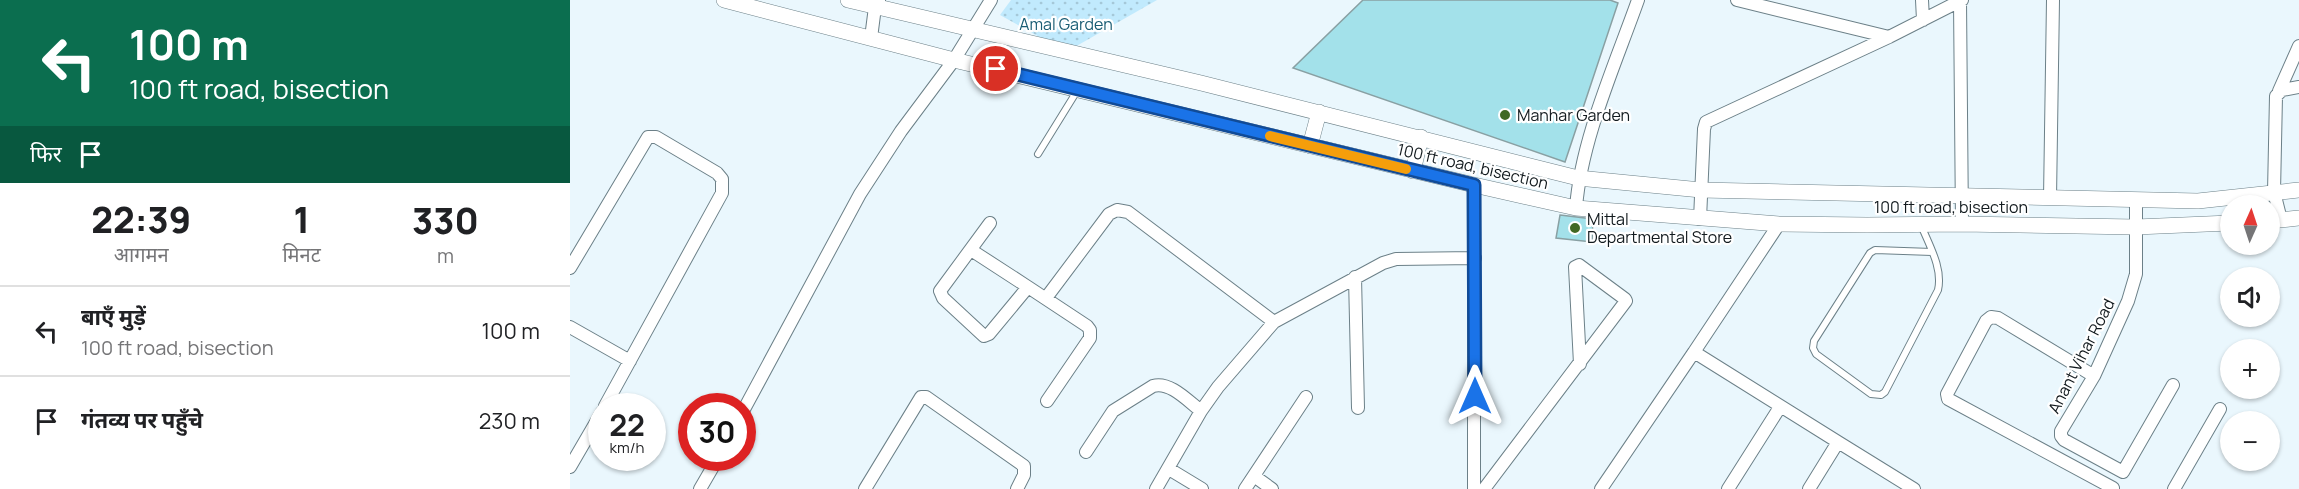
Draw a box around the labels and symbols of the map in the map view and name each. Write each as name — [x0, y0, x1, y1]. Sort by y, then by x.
park label: Amal Garden — [1019, 13, 1113, 35]
pin — [970, 43, 1021, 94]
place label: Manhar Garden — [1517, 104, 1630, 126]
marker: Manhar Garden — [1498, 108, 1512, 122]
street label: 100 ft road, bisection — [1395, 138, 1551, 194]
north arrow — [2220, 195, 2280, 255]
street label: 100 ft road, bisection — [1874, 196, 2028, 218]
place label: Mittal Departmental Store — [1587, 208, 1732, 248]
marker: Mittal Departmental Store — [1568, 221, 1582, 235]
street label: Anant Vihar Road — [2043, 295, 2119, 417]
position arrow — [1443, 364, 1507, 428]
speed limit sign: 30 — [678, 393, 756, 471]

